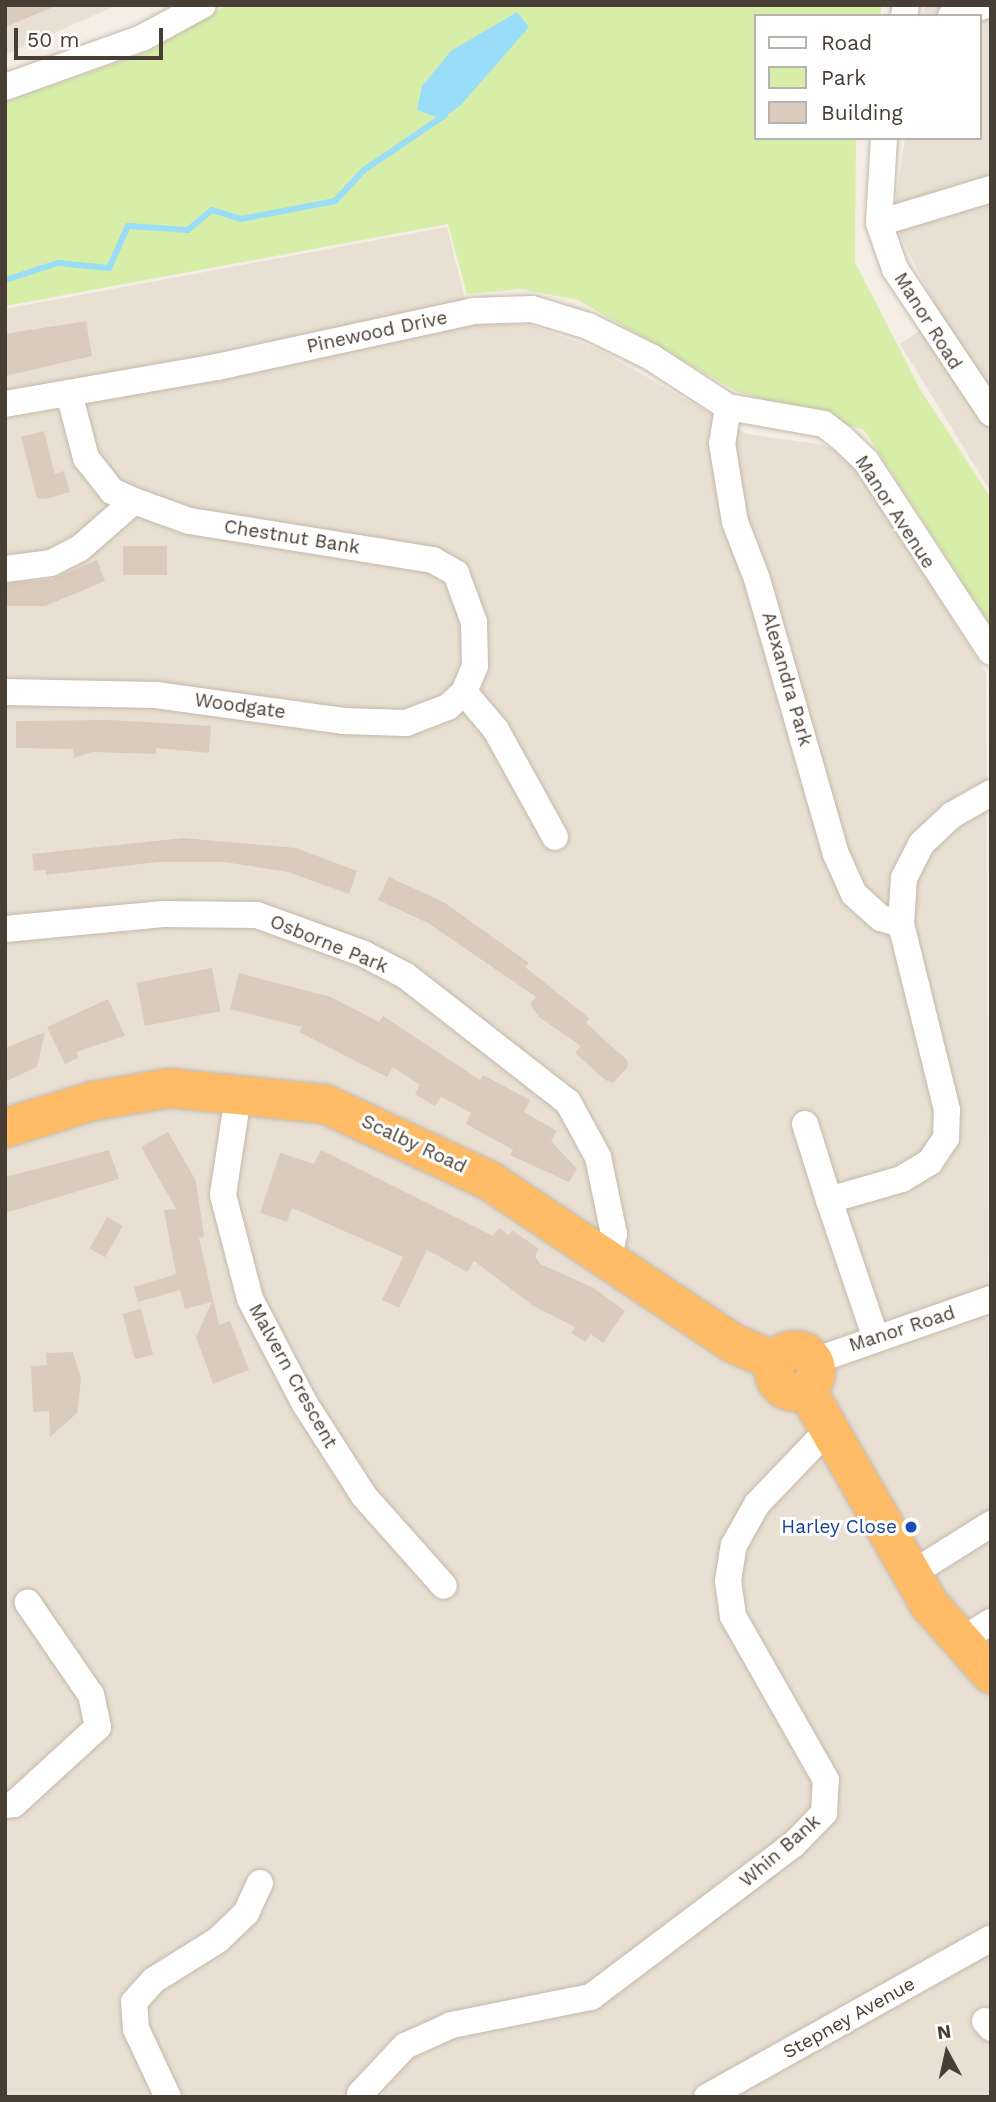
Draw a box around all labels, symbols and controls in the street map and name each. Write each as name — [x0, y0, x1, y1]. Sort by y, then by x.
scale bar — [18, 14, 166, 58]
legend — [754, 14, 982, 140]
text: 50 m — [27, 27, 79, 52]
text: Road — [821, 30, 872, 55]
text: Park — [821, 65, 866, 90]
text: Building — [821, 100, 903, 125]
street label: Manor Road — [889, 268, 967, 374]
street label: Pinewood Drive — [305, 306, 449, 358]
street label: Manor Avenue — [850, 451, 940, 573]
street label: Chestnut Bank — [222, 515, 362, 559]
street label: Alexandra Park — [757, 609, 817, 749]
street label: Woodgate — [193, 688, 287, 724]
street label: Osborne Park — [267, 910, 391, 978]
street label: Scalby Road — [358, 1110, 470, 1178]
street label: Malvern Crescent — [244, 1300, 342, 1452]
street label: Manor Road — [846, 1301, 958, 1357]
place label: Harley Close — [781, 1516, 897, 1538]
marker: Harley Close — [903, 1519, 919, 1535]
street label: Whin Bank — [735, 1810, 825, 1892]
street label: Stepney Avenue — [778, 1972, 920, 2064]
north arrow — [912, 2018, 982, 2088]
text: N — [935, 2019, 953, 2044]

